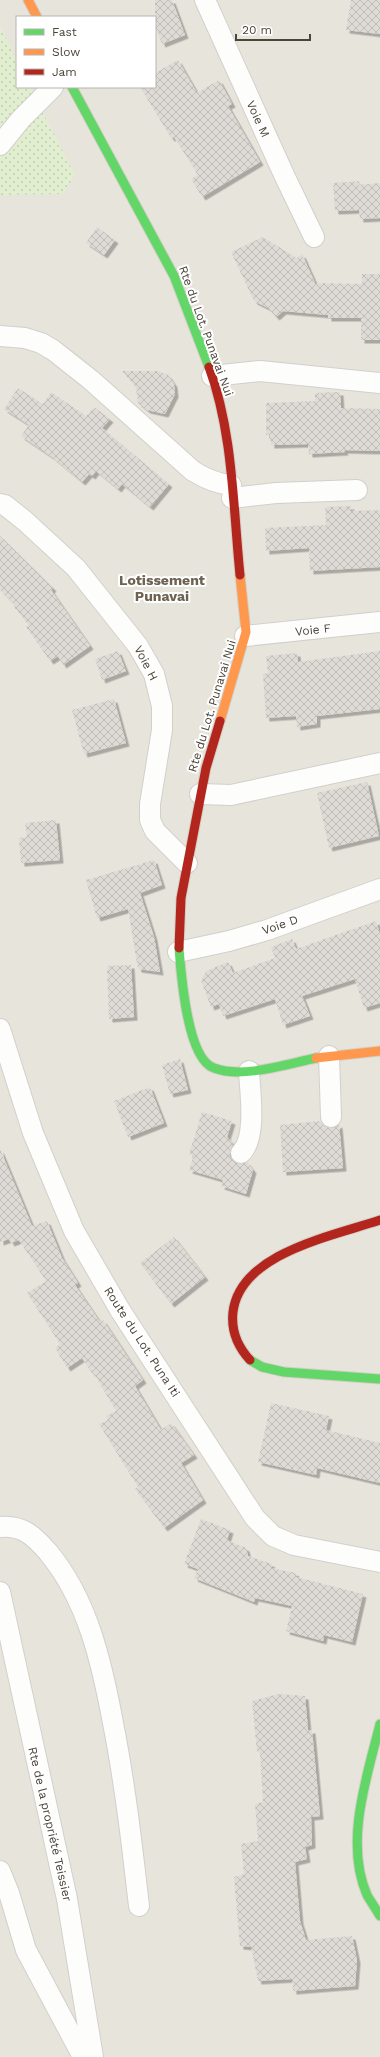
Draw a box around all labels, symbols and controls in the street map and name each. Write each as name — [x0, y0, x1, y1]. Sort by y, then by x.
legend — [16, 16, 156, 88]
scale bar — [236, 16, 310, 42]
text: 20 m — [242, 23, 272, 37]
text: Fast — [52, 25, 77, 39]
text: Slow — [52, 45, 80, 59]
text: Jam — [52, 65, 77, 79]
street label: Voie M — [243, 98, 273, 140]
street label: Rte du Lot. Punavai Nui — [176, 264, 236, 398]
district label: Lotissement Punavai — [119, 572, 205, 604]
street label: Voie F — [294, 621, 332, 639]
street label: Rte du Lot. Punavai Nui — [185, 638, 239, 774]
street label: Voie H — [131, 643, 161, 683]
street label: Voie D — [260, 912, 300, 938]
street label: Route du Lot. Puna Iti — [101, 1284, 183, 1400]
street label: Rte de la propriété Teissier — [25, 1745, 75, 1903]

